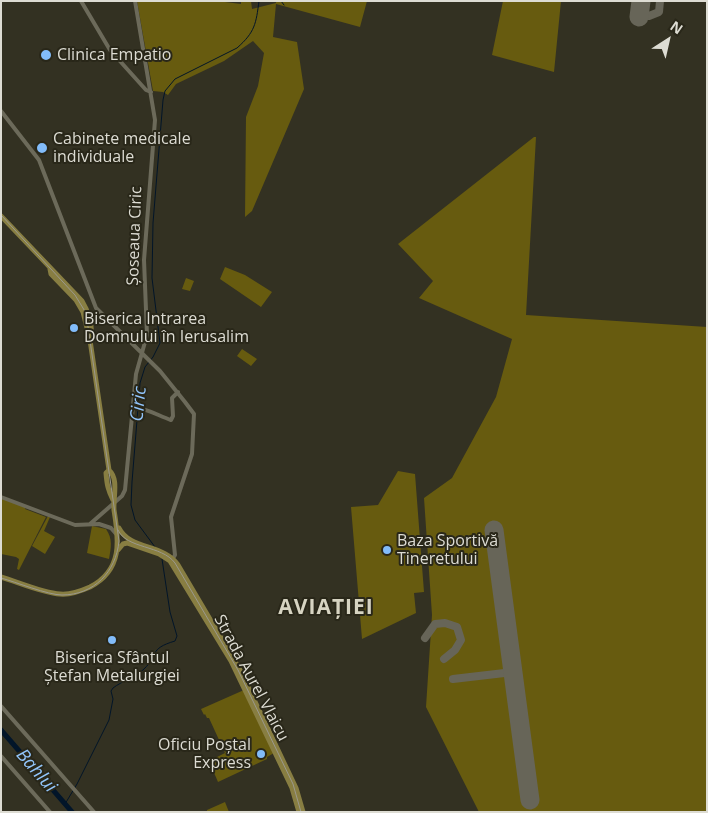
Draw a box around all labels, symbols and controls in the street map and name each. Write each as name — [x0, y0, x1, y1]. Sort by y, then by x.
north arrow — [643, 15, 693, 65]
text: N — [667, 16, 687, 38]
place label: Clinica Empatio — [57, 45, 171, 65]
marker: Clinica Empatio — [39, 48, 53, 62]
place label: Cabinete medicale individuale — [53, 129, 191, 167]
marker: Cabinete medicale individuale — [35, 141, 49, 155]
street label: Șoseaua Ciric — [124, 186, 146, 286]
place label: Biserica Intrarea Domnului în Ierusalim — [84, 309, 249, 347]
marker: Biserica Intrarea Domnului în Ierusalim — [68, 322, 80, 334]
water label: Ciric — [126, 385, 152, 423]
place label: Baza Sportivă Tineretului — [397, 531, 498, 569]
marker: Baza Sportivă Tineretului — [381, 544, 393, 556]
district label: AVIAȚIEI — [277, 595, 375, 621]
street label: Strada Aurel Vlaicu — [210, 612, 292, 744]
marker: Biserica Sfântul Ștefan Metalurgiei — [106, 634, 118, 646]
place label: Biserica Sfântul Ștefan Metalurgiei — [44, 648, 180, 686]
place label: Oficiu Poștal Express — [158, 735, 251, 773]
water label: Bahlui — [11, 745, 61, 797]
marker: Oficiu Poștal Express — [255, 748, 267, 760]

